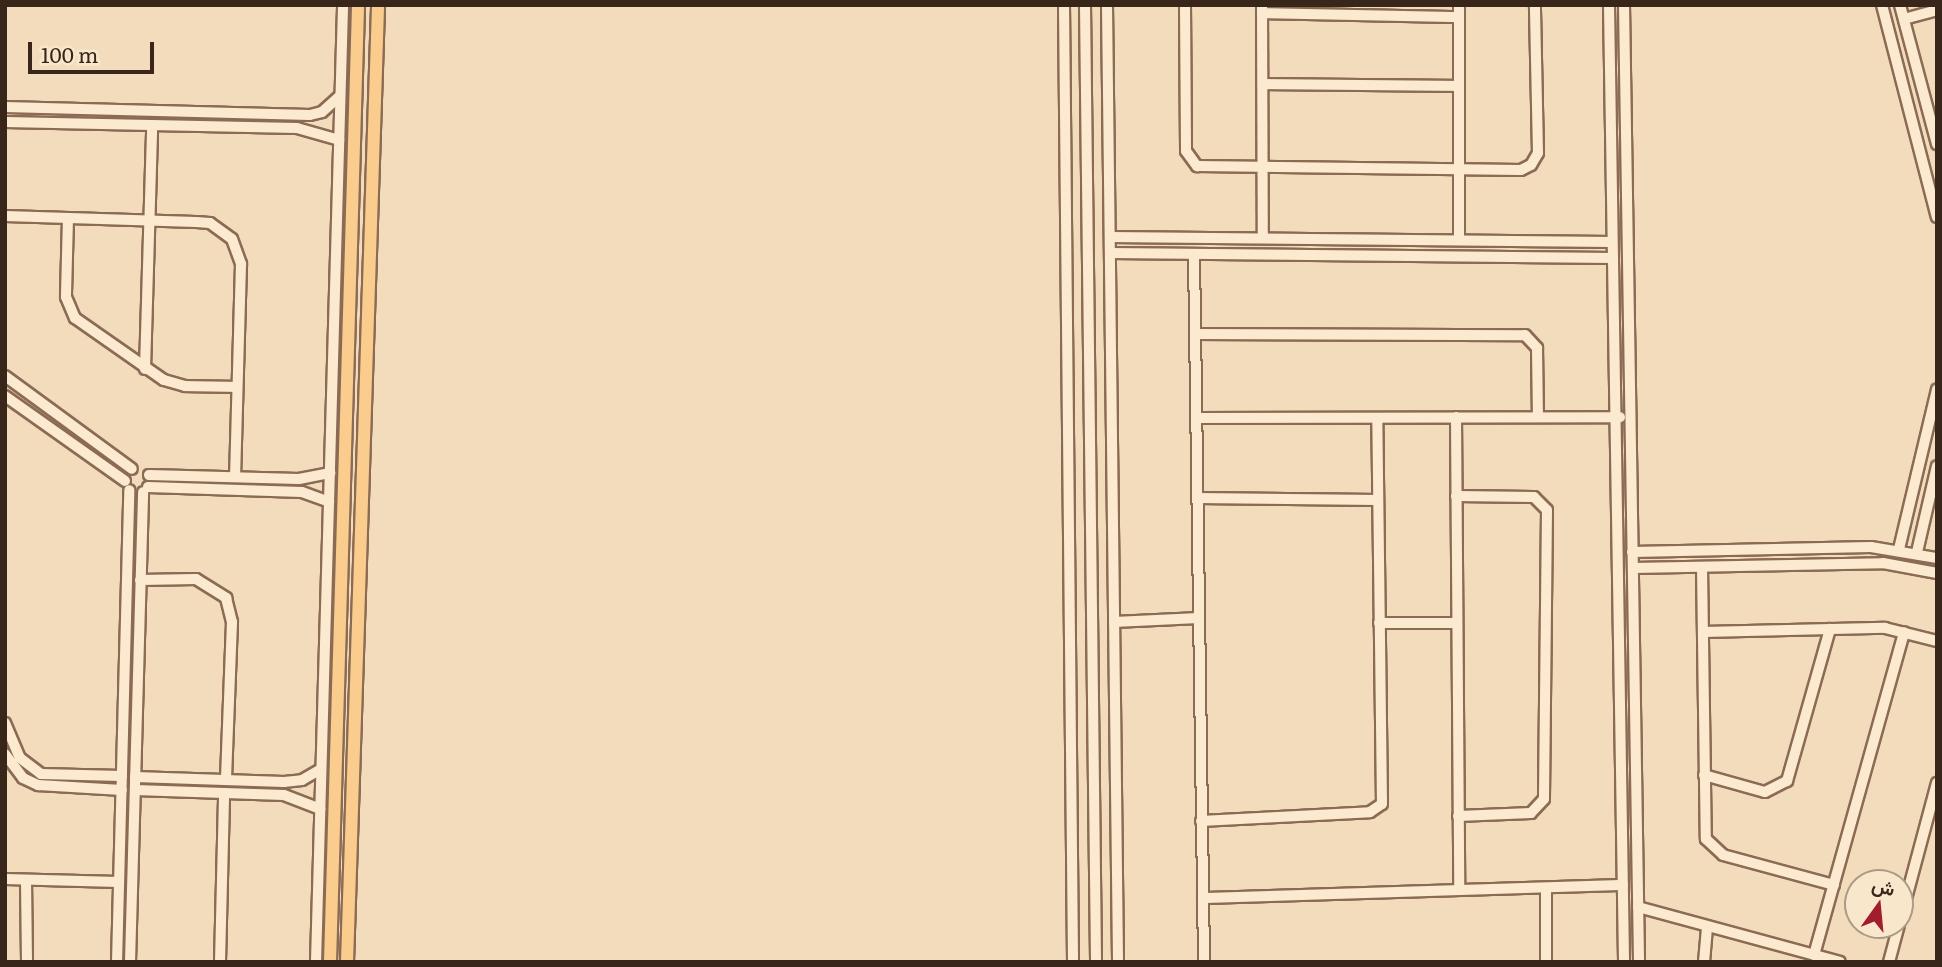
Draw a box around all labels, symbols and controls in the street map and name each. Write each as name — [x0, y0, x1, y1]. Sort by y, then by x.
scale bar — [32, 28, 158, 72]
text: 100 m — [41, 38, 98, 69]
north arrow — [1844, 869, 1914, 939]
text: ش — [1869, 869, 1899, 902]

